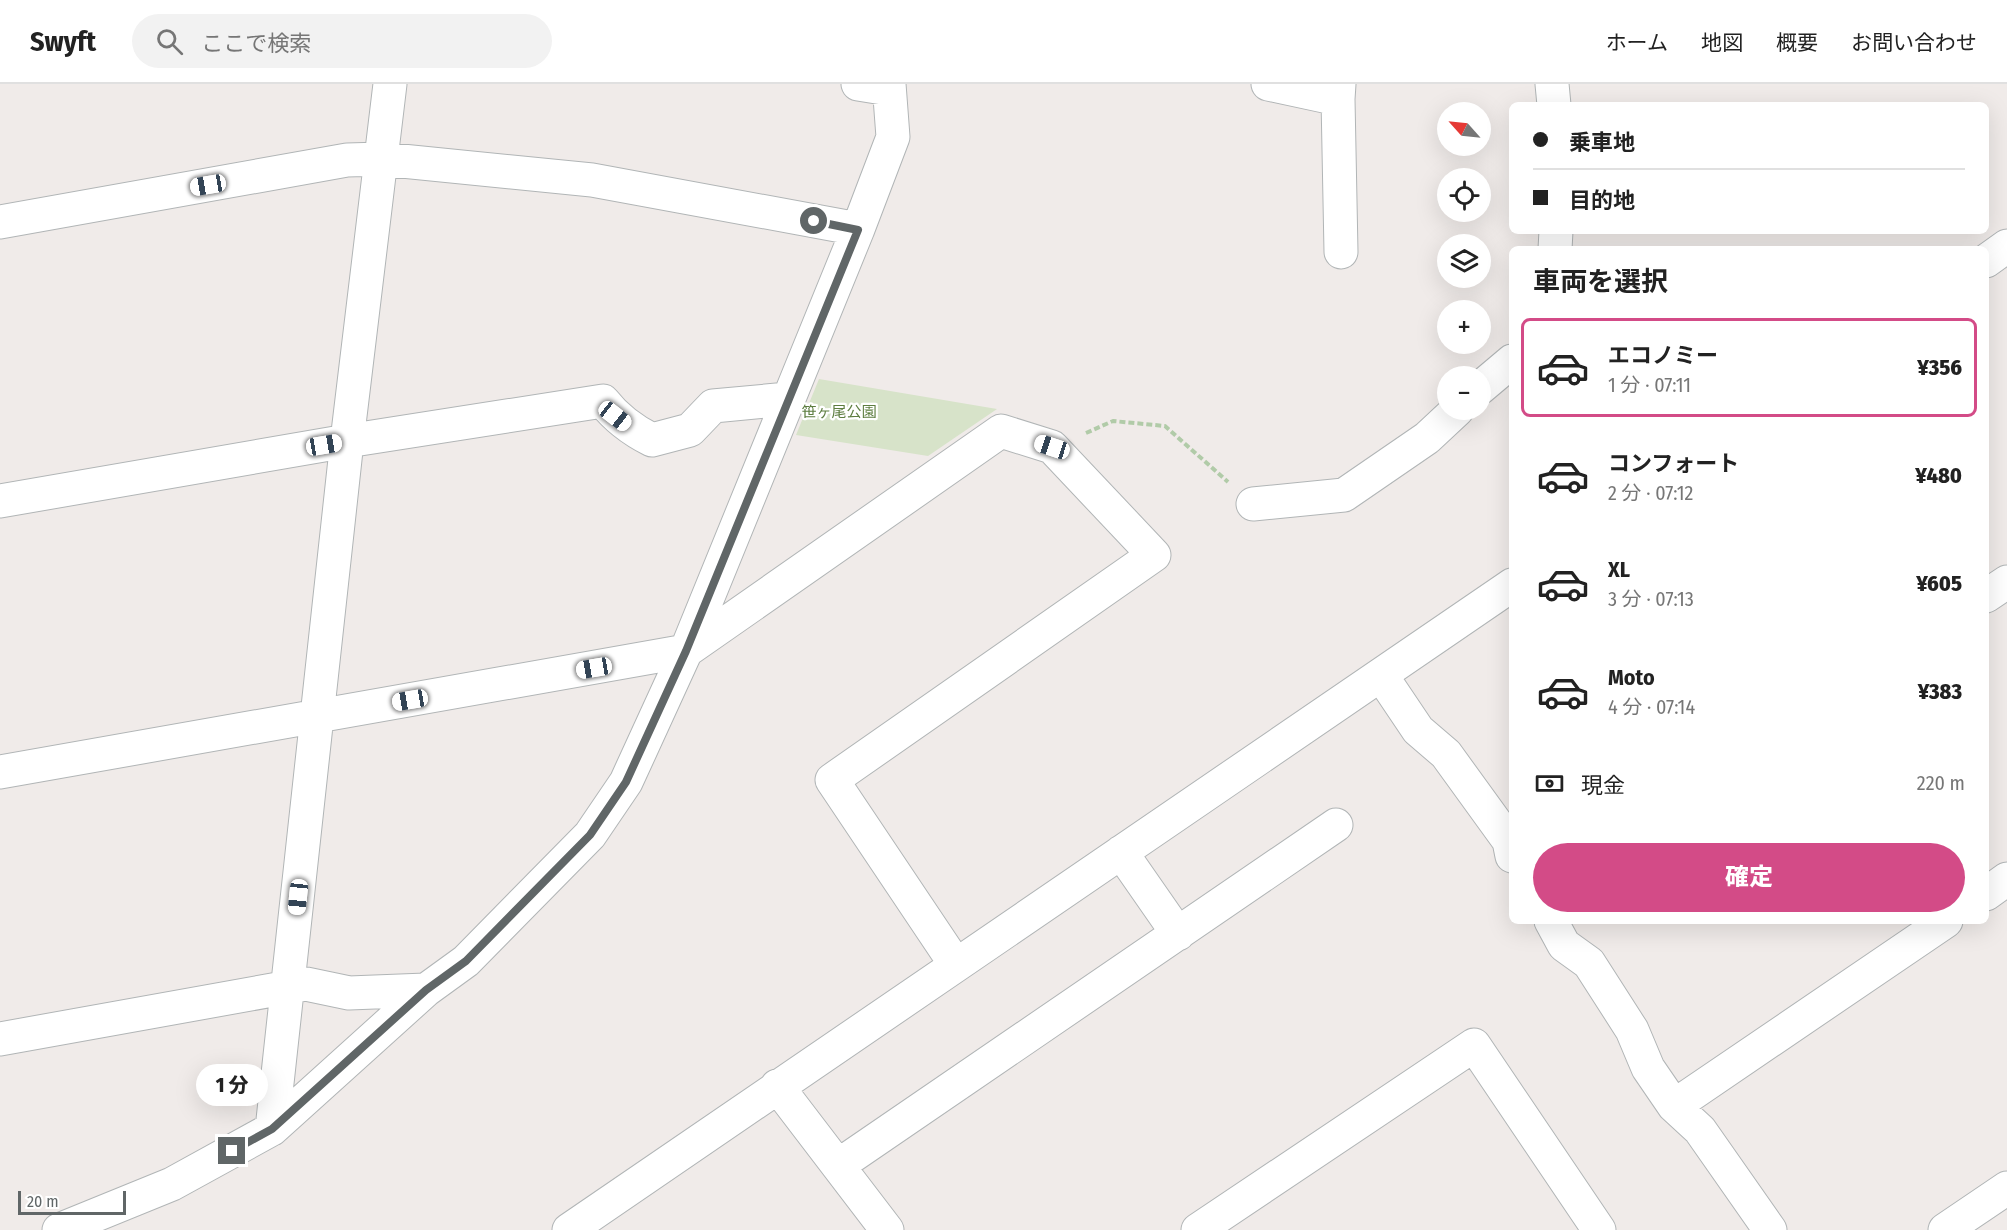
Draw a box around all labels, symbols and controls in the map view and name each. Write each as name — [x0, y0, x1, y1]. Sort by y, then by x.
search box — [132, 14, 552, 68]
text: Swyft — [30, 25, 96, 58]
icon: search — [153, 25, 186, 58]
text: ここで検索 — [201, 30, 311, 57]
text: ホーム — [1606, 30, 1668, 56]
text: 地図 — [1701, 30, 1743, 56]
text: 概要 — [1776, 30, 1818, 56]
text: お問い合わせ — [1851, 30, 1977, 56]
north arrow — [1437, 102, 1491, 156]
map controls — [1437, 102, 1491, 420]
text: 乗車地 — [1569, 129, 1635, 156]
button: locate — [1437, 168, 1491, 222]
car — [189, 173, 227, 197]
text: 目的地 — [1569, 187, 1635, 214]
route start — [800, 207, 827, 234]
button: layers — [1437, 234, 1491, 288]
text: 車両を選択 — [1533, 266, 1668, 298]
button: + — [1437, 300, 1491, 354]
icon: car — [1536, 341, 1590, 395]
text: エコノミー — [1608, 342, 1718, 369]
text: ¥356 — [1917, 354, 1962, 381]
button: − — [1437, 366, 1491, 420]
text: 1 分 · 07:11 — [1608, 373, 1691, 397]
car — [595, 398, 635, 434]
park label: 笹ヶ尾公園 — [801, 403, 877, 421]
car — [305, 433, 343, 457]
car — [1032, 433, 1072, 461]
icon: car — [1536, 449, 1590, 503]
text: コンフォート — [1608, 450, 1739, 477]
text: ¥480 — [1915, 462, 1962, 489]
text: 2 分 · 07:12 — [1608, 481, 1693, 505]
text: XL — [1608, 556, 1630, 583]
icon: car — [1536, 557, 1590, 611]
text: ¥605 — [1916, 570, 1962, 597]
text: 3 分 · 07:13 — [1608, 587, 1694, 611]
car — [575, 656, 613, 680]
text: Moto — [1608, 664, 1655, 691]
icon: car — [1536, 665, 1590, 719]
text: ¥383 — [1918, 678, 1962, 705]
car — [391, 688, 429, 712]
text: 4 分 · 07:14 — [1608, 695, 1695, 719]
icon: cash — [1533, 767, 1566, 800]
text: 220 m — [1917, 771, 1965, 795]
text: 現金 — [1581, 772, 1625, 799]
button: 確定 — [1533, 843, 1965, 912]
car — [287, 878, 309, 916]
callout: 1 分 — [196, 1064, 268, 1106]
text: 1 分 — [216, 1073, 248, 1097]
route end — [218, 1137, 245, 1164]
scale bar — [18, 1188, 126, 1216]
text: 20 m — [27, 1192, 58, 1211]

